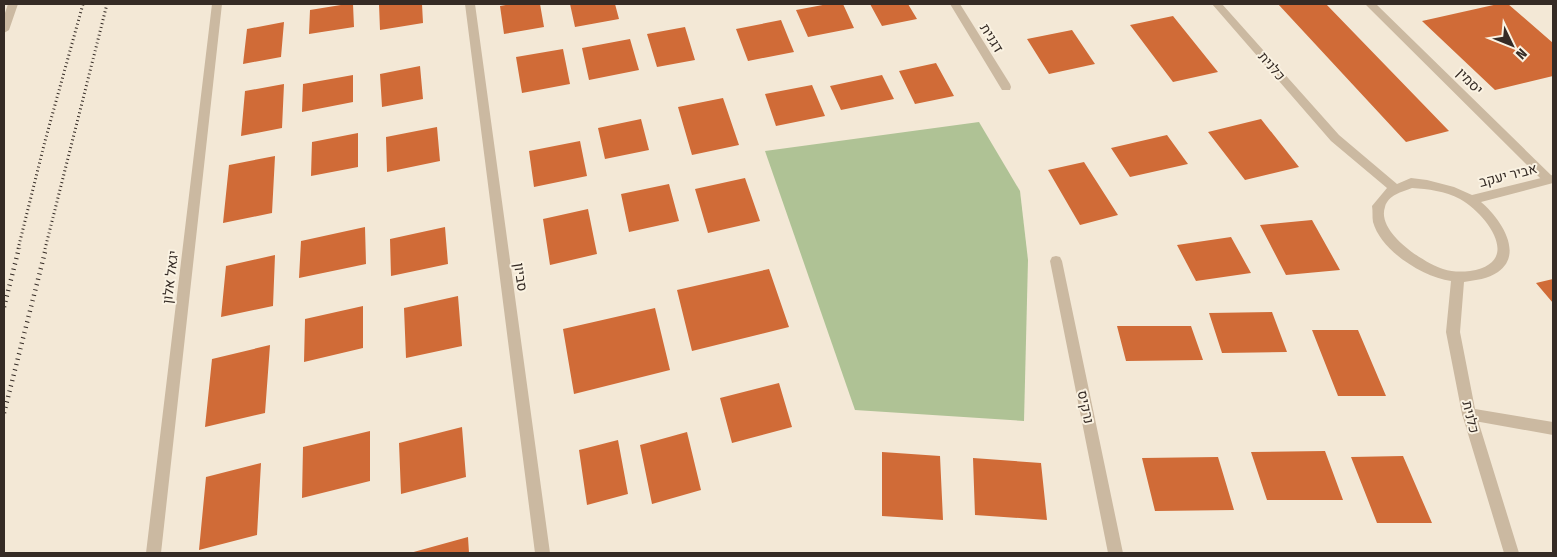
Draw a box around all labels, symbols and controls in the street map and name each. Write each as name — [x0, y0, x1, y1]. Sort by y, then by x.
north arrow — [1487, 20, 1537, 70]
street label: דגנית — [976, 21, 1007, 56]
text: N — [1512, 45, 1530, 62]
street label: כלנית — [1254, 48, 1289, 84]
street label: יסמין — [1453, 65, 1486, 98]
street label: אביר יעקב — [1477, 160, 1539, 191]
street label: יגאל אלון — [159, 250, 182, 305]
street label: סביון — [510, 262, 531, 292]
street label: נרקיס — [1074, 389, 1097, 425]
street label: כלנית — [1458, 399, 1483, 435]

